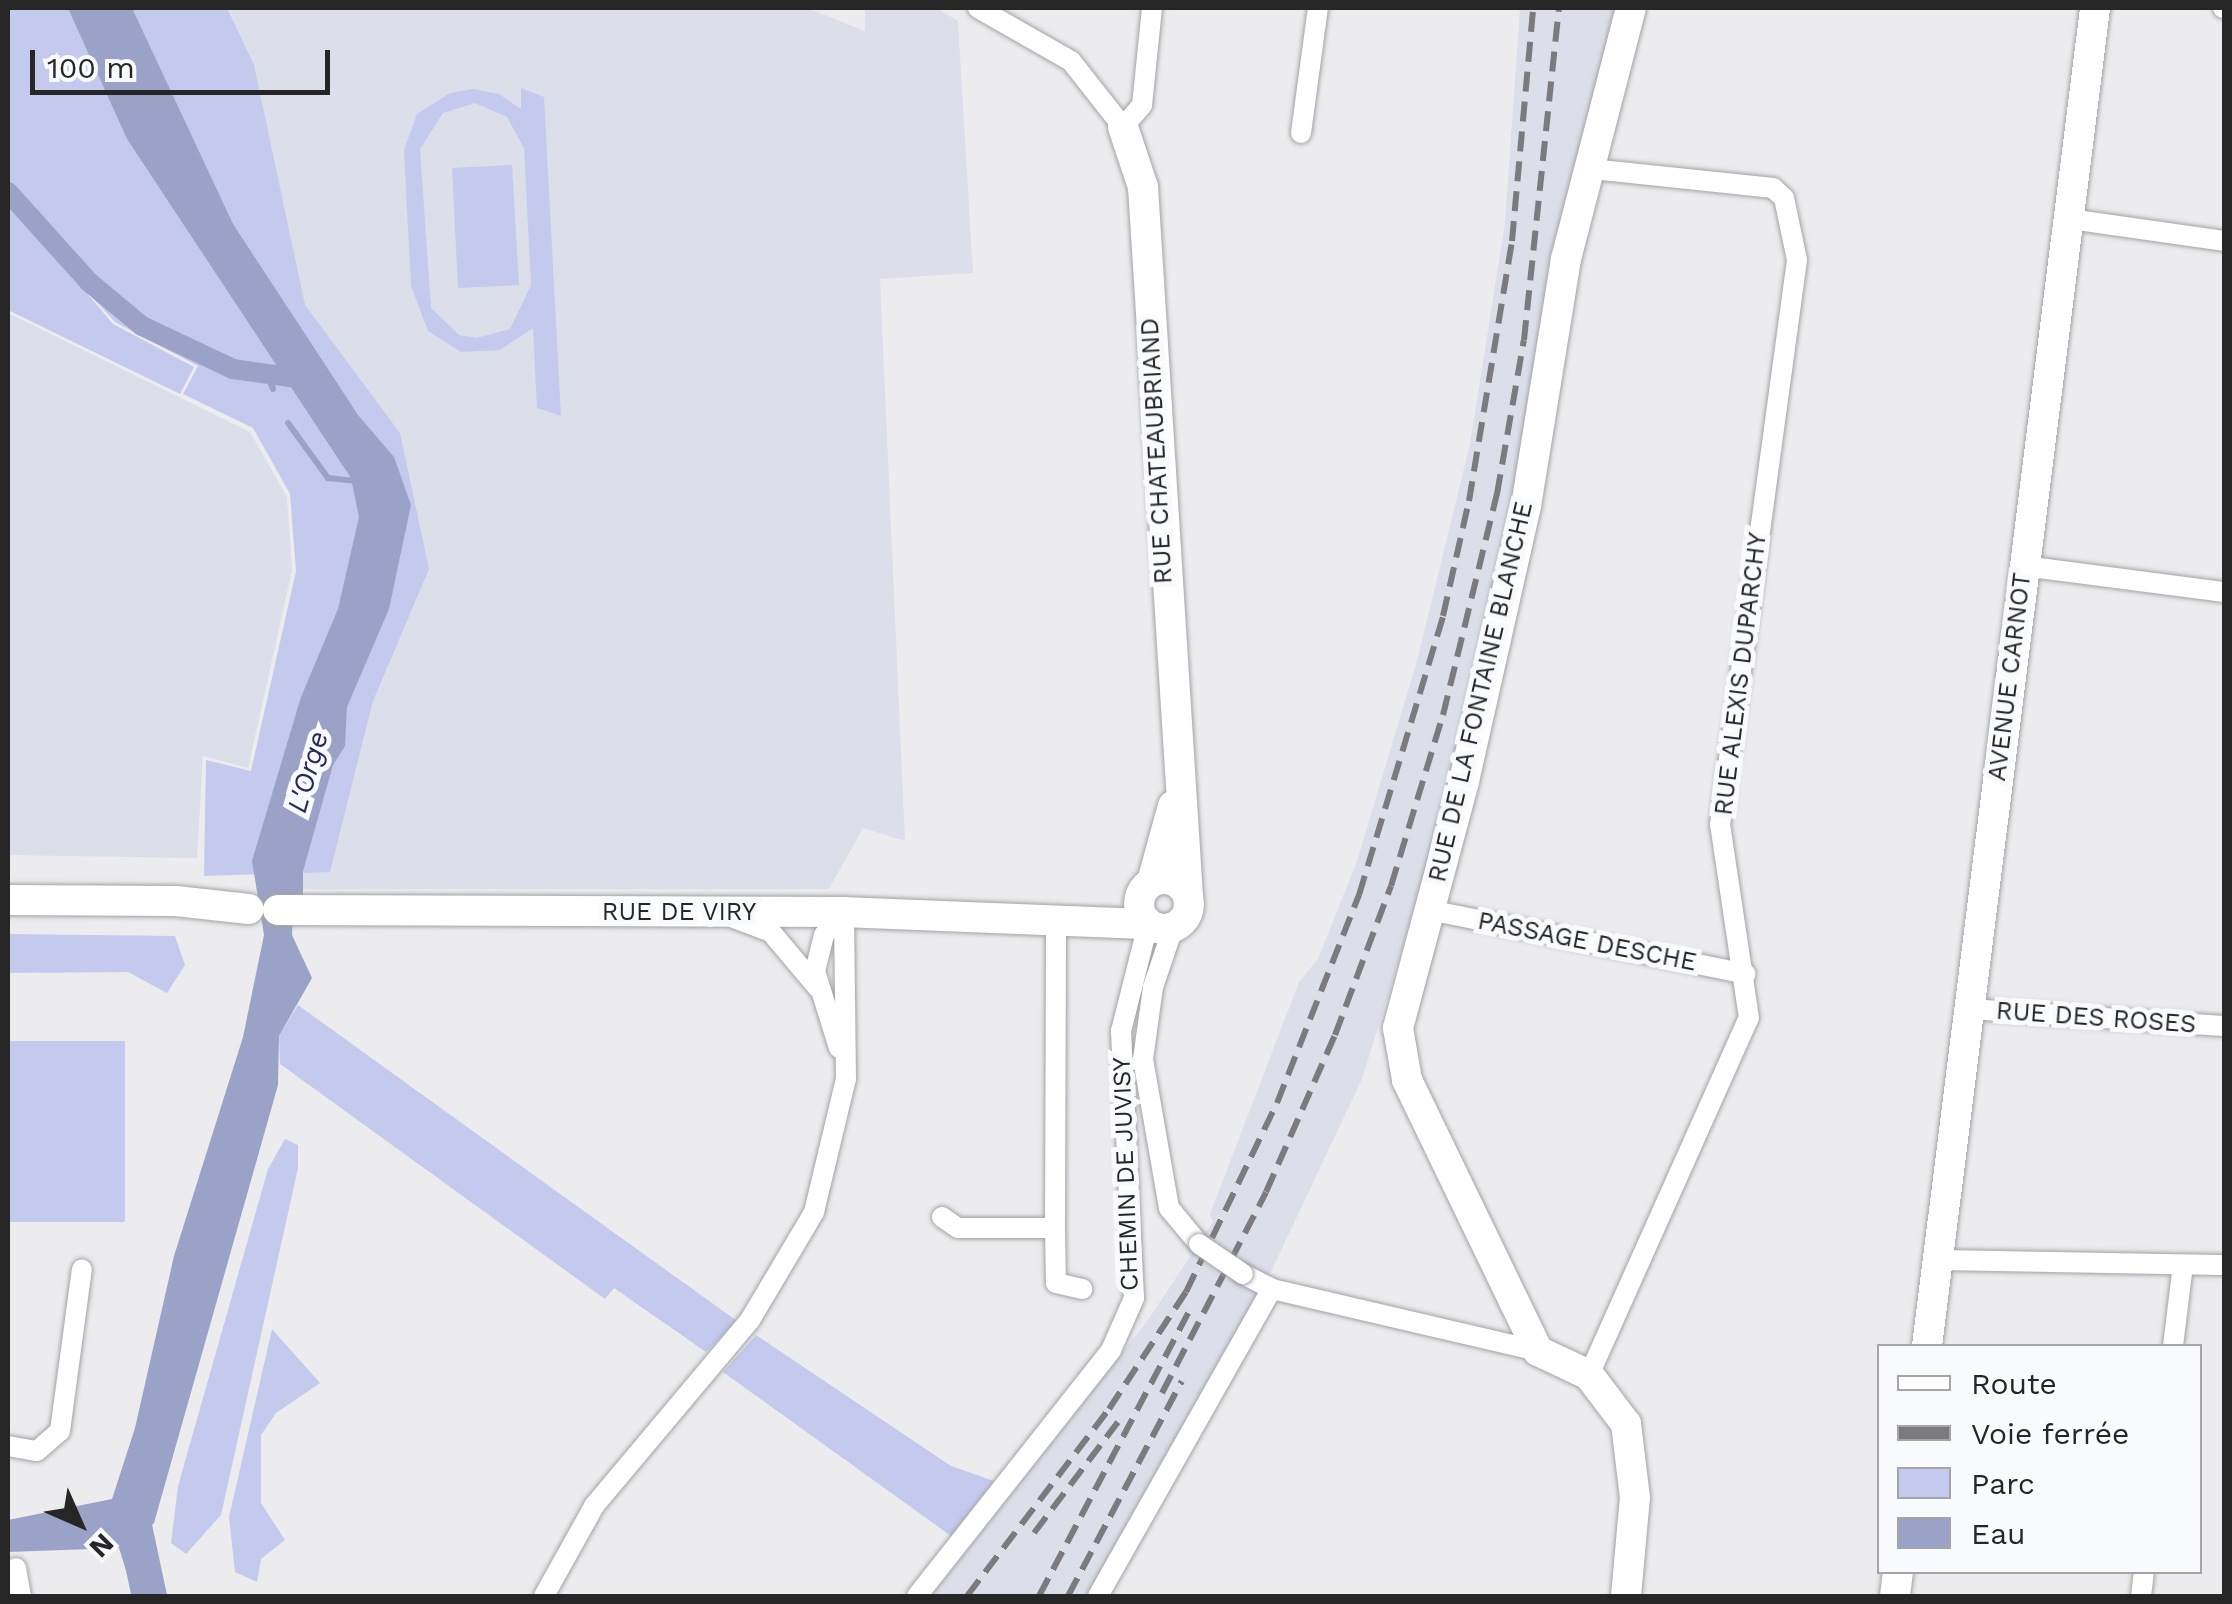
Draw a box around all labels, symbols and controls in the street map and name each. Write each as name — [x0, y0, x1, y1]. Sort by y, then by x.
scale bar — [35, 30, 335, 92]
text: 100 m — [47, 50, 135, 85]
street label: RUE CHATEAUBRIAND — [1135, 317, 1179, 585]
street label: RUE DE LA FONTAINE BLANCHE — [1422, 498, 1540, 886]
street label: RUE ALEXIS DUPARCHY — [1709, 530, 1773, 818]
street label: AVENUE CARNOT — [1982, 571, 2038, 783]
water label: L'Orge — [280, 727, 336, 817]
street label: RUE DE VIRY — [601, 897, 757, 927]
street label: PASSAGE DESCHE — [1475, 906, 1699, 978]
street label: RUE DES ROSES — [1995, 996, 2197, 1040]
street label: CHEMIN DE JUVISY — [1107, 1056, 1145, 1292]
legend — [1877, 1344, 2202, 1574]
text: Route — [1971, 1366, 2057, 1401]
text: Voie ferrée — [1971, 1416, 2129, 1451]
text: Parc — [1971, 1466, 2035, 1501]
north arrow — [30, 1474, 130, 1574]
text: Eau — [1971, 1516, 2026, 1551]
text: N — [83, 1527, 121, 1565]

